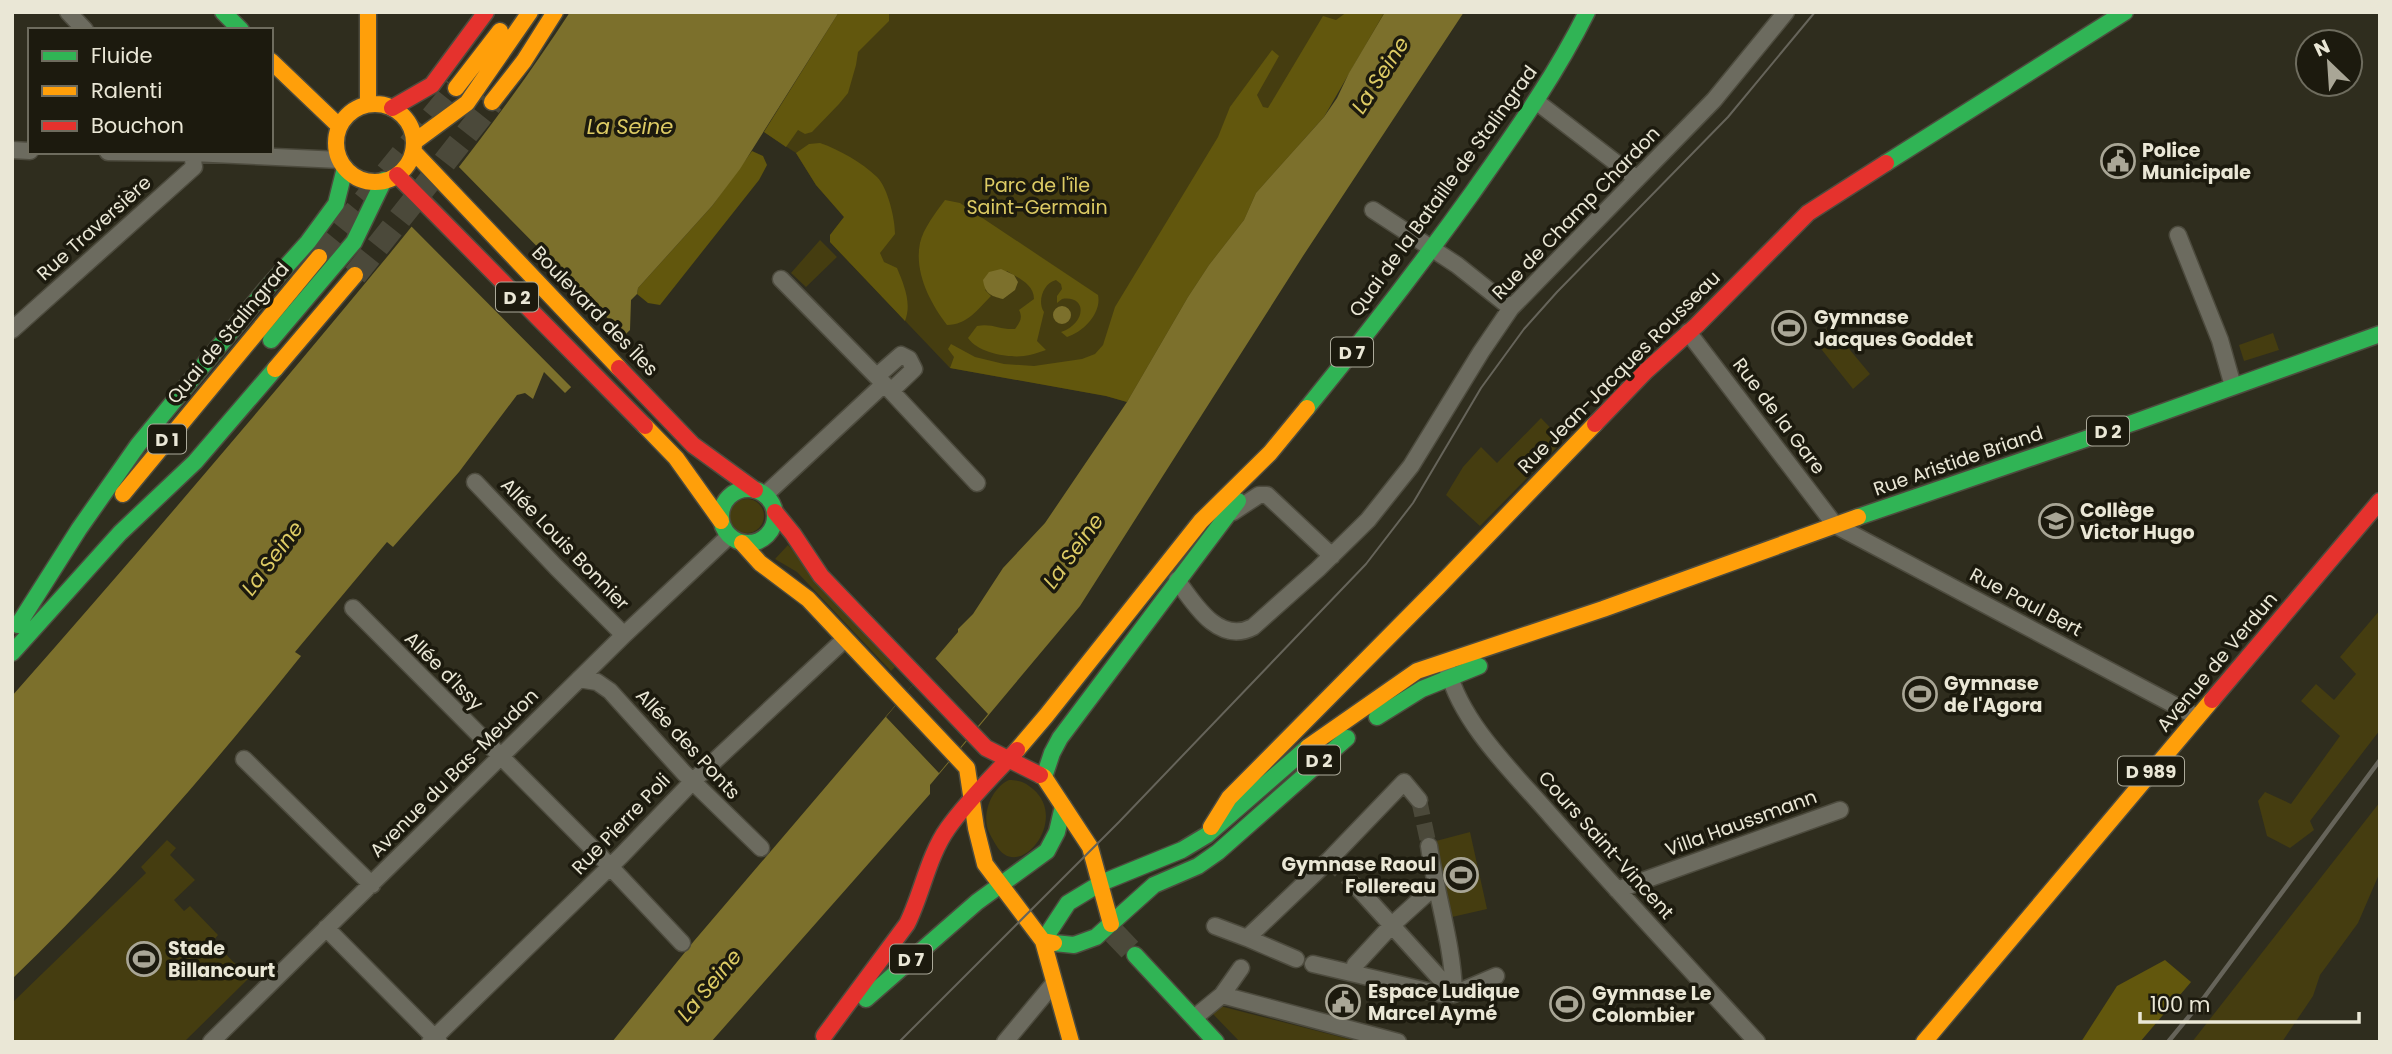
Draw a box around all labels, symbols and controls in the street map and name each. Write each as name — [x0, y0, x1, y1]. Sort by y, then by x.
legend — [28, 28, 273, 154]
north arrow — [2294, 28, 2364, 98]
water label: La Seine — [1344, 31, 1416, 119]
text: N — [2310, 33, 2334, 63]
text: Fluide — [91, 41, 153, 70]
street label: Quai de la Bataille de Stalingrad — [1342, 60, 1544, 322]
text: Ralenti — [91, 76, 162, 105]
text: Bouchon — [91, 111, 184, 140]
water label: La Seine — [587, 112, 673, 141]
street label: Rue de Champ Chardon — [1486, 120, 1666, 306]
place label: Police Municipale — [2142, 137, 2251, 186]
public building icon: Police Municipale — [2099, 142, 2137, 180]
street label: Rue Traversière — [31, 169, 157, 287]
park label: Parc de l'île Saint-Germain — [966, 172, 1108, 221]
street label: Boulevard des Îles — [526, 240, 664, 382]
street label: Quai de Stalingrad — [161, 256, 295, 410]
street label: Rue Jean-Jacques Rousseau — [1512, 265, 1726, 479]
road number: D 2 — [496, 282, 538, 312]
place label: Gymnase Jacques Goddet — [1814, 304, 1974, 353]
sports icon: Gymnase Jacques Goddet — [1770, 309, 1808, 347]
road number: D 7 — [1331, 338, 1373, 366]
street label: Rue de la Gare — [1726, 352, 1832, 480]
road number: D 2 — [2087, 416, 2129, 446]
street label: Rue Aristide Briand — [1870, 419, 2046, 503]
road number: D 1 — [148, 424, 186, 454]
street label: Allée Louis Bonnier — [495, 472, 635, 616]
place label: Collège Victor Hugo — [2080, 497, 2195, 546]
school or university icon: Collège Victor Hugo — [2037, 502, 2075, 540]
water label: La Seine — [1036, 508, 1110, 594]
water label: La Seine — [234, 515, 310, 601]
street label: Rue Paul Bert — [1965, 561, 2087, 643]
street label: Avenue de Verdun — [2150, 586, 2284, 738]
street label: Allée d'Issy — [398, 625, 490, 717]
place label: Gymnase de l'Agora — [1944, 670, 2042, 719]
sports icon: Gymnase de l'Agora — [1901, 675, 1939, 713]
street label: Avenue du Bas-Meudon — [364, 683, 544, 863]
street label: Allée des Ponts — [630, 683, 746, 805]
road number: D 2 — [1298, 746, 1340, 774]
road number: D 989 — [2118, 756, 2184, 786]
street label: Cours Saint-Vincent — [1532, 765, 1680, 925]
street label: Rue Pierre Poli — [566, 767, 676, 881]
street label: Villa Haussmann — [1661, 783, 1821, 863]
place label: Gymnase Raoul Follereau — [1282, 851, 1436, 900]
sports icon: Gymnase Raoul Follereau — [1442, 856, 1480, 894]
place label: Stade Billancourt — [168, 935, 276, 984]
sports icon: Stade Billancourt — [125, 940, 163, 978]
water label: La Seine — [670, 943, 748, 1027]
road number: D 7 — [890, 944, 932, 974]
place label: Espace Ludique Marcel Aymé — [1368, 978, 1520, 1027]
place label: Gymnase Le Colombier — [1592, 980, 1712, 1029]
scale bar — [2140, 981, 2359, 1025]
public building icon: Espace Ludique Marcel Aymé — [1324, 983, 1362, 1021]
sports icon: Gymnase Le Colombier — [1548, 985, 1586, 1023]
text: 100 m — [2150, 990, 2210, 1019]

